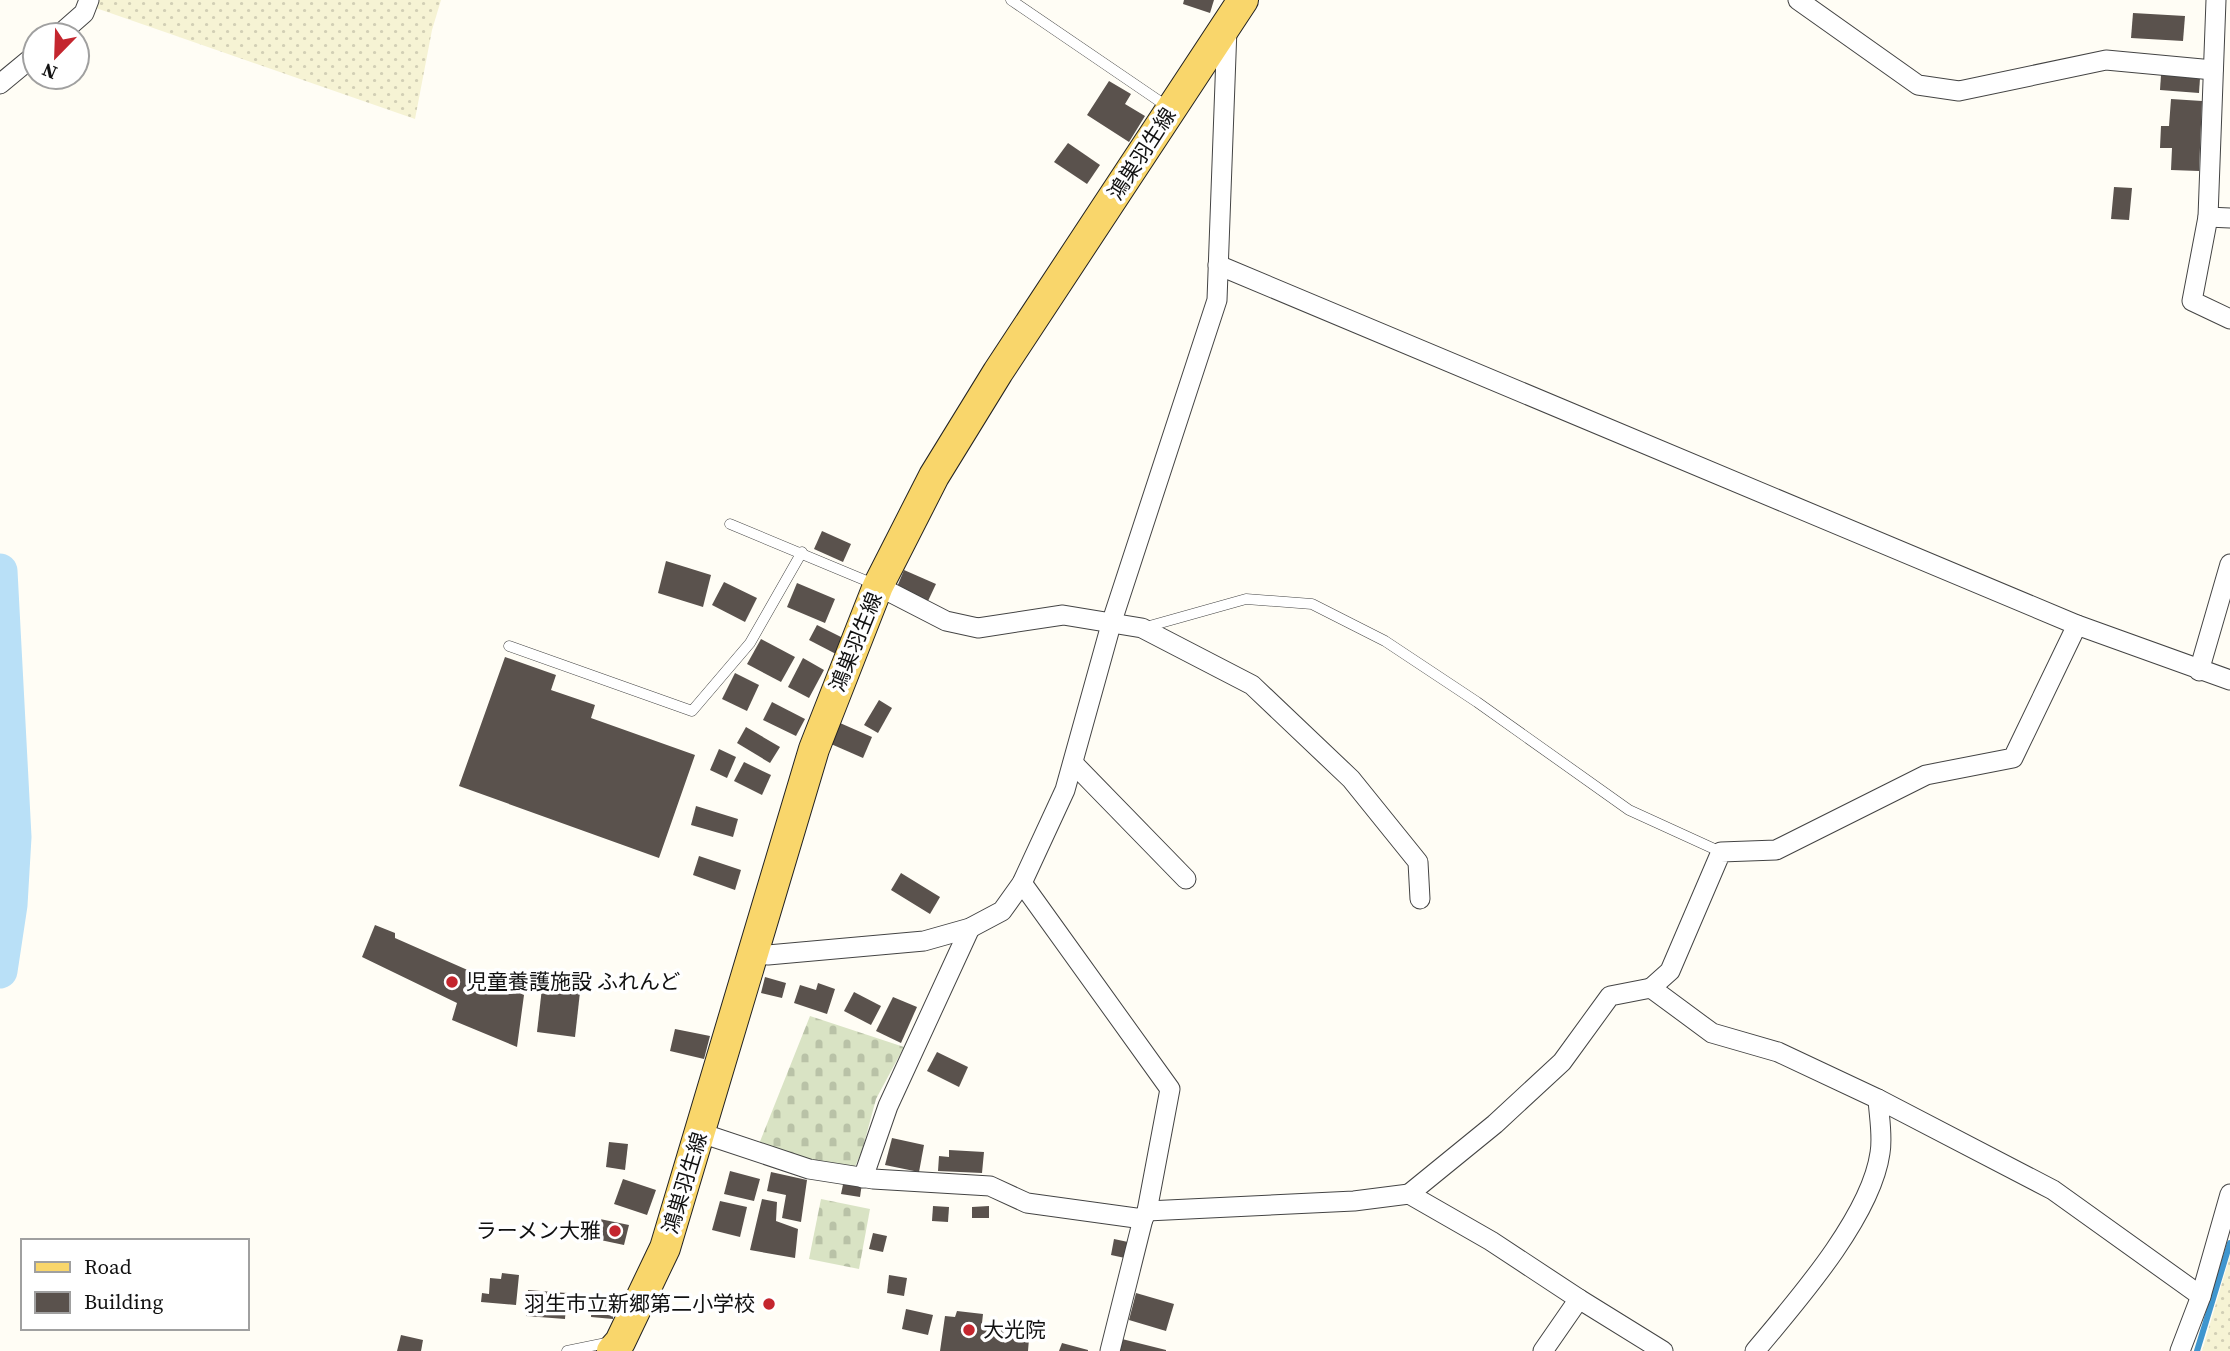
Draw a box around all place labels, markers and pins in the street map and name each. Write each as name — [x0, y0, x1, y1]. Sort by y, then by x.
place label: 児童養護施設 ふれんど — [466, 967, 680, 996]
marker: 児童養護施設 ふれんど — [444, 974, 460, 990]
place label: ラーメン大雅 — [476, 1216, 601, 1245]
marker: ラーメン大雅 — [607, 1223, 623, 1239]
place label: 羽生市立新郷第二小学校 — [524, 1289, 755, 1318]
marker: 羽生市立新郷第二小学校 — [761, 1296, 777, 1312]
place label: 大光院 — [983, 1315, 1046, 1344]
marker: 大光院 — [961, 1322, 977, 1338]

